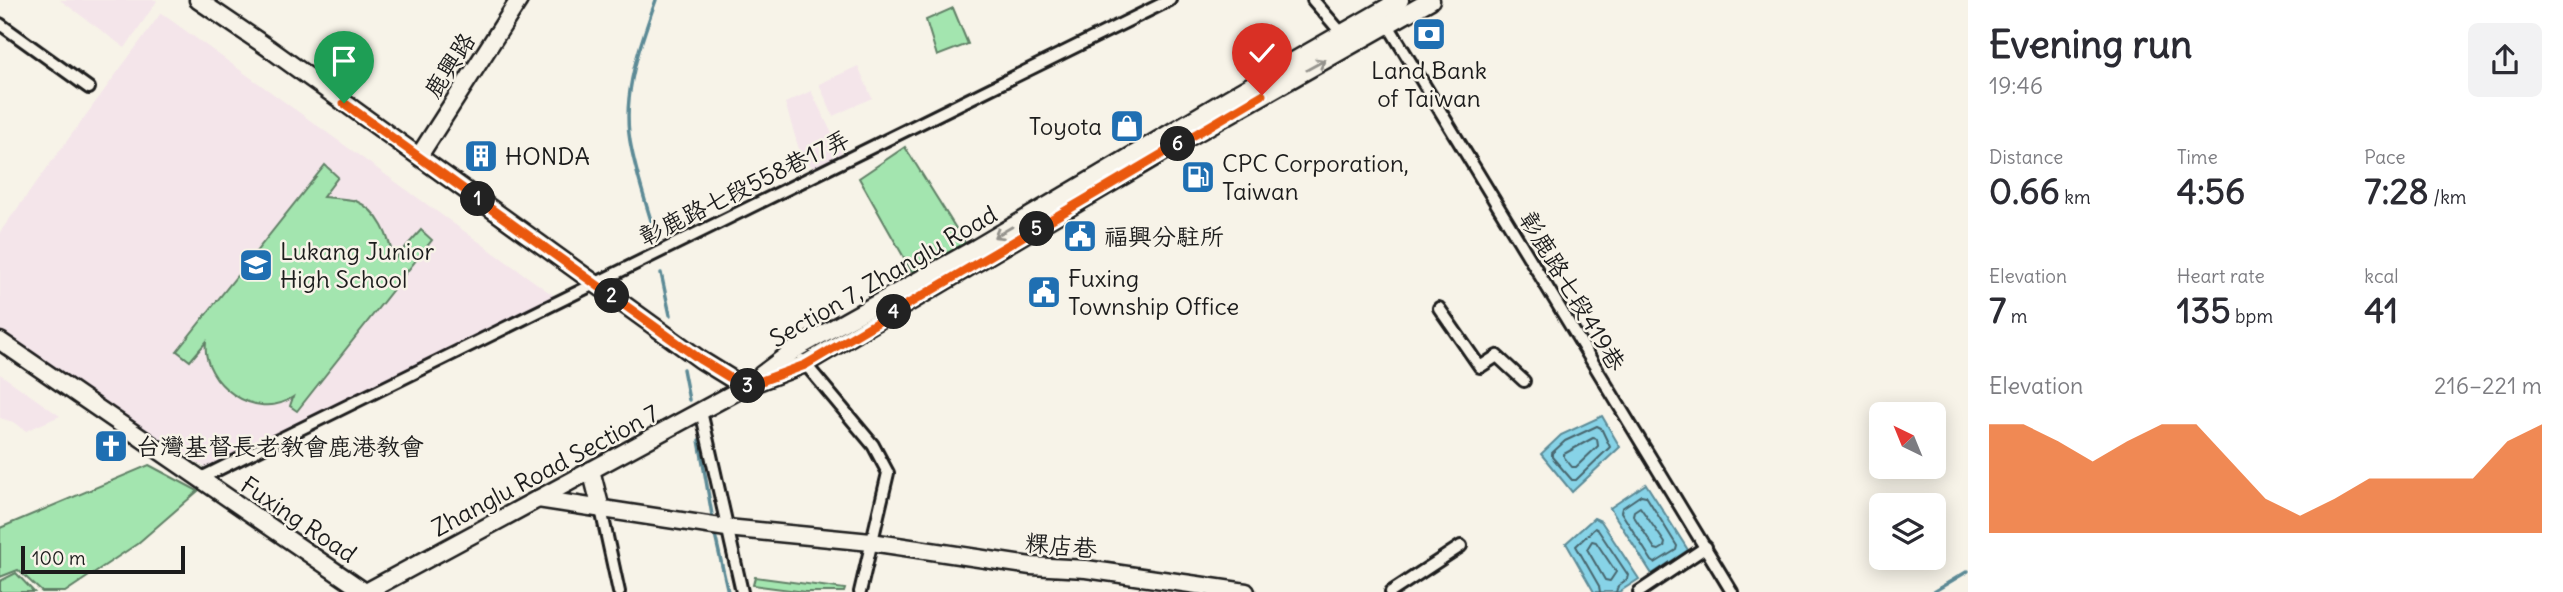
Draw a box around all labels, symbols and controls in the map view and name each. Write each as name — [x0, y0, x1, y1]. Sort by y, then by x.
bank icon: Land Bank of Taiwan — [1410, 15, 1448, 53]
text: Evening run — [1989, 21, 2192, 68]
pin — [1232, 23, 1292, 95]
button: share — [2468, 23, 2542, 97]
street label: 鹿興路 — [417, 27, 481, 103]
pin — [314, 31, 374, 103]
icon: check — [1243, 34, 1281, 72]
icon: arrive — [325, 42, 363, 80]
place label: Land Bank of Taiwan — [1371, 55, 1487, 113]
one-way arrow — [1305, 58, 1325, 72]
text: 19:46 — [1989, 71, 2043, 100]
shop icon: Toyota — [1108, 107, 1146, 145]
place label: Toyota — [1029, 111, 1102, 141]
street label: 彰鹿路七段558巷17弄 — [634, 123, 854, 251]
pin: 6 — [1160, 127, 1196, 162]
text: 6 — [1172, 131, 1183, 155]
building icon: HONDA — [462, 137, 500, 175]
place label: HONDA — [505, 141, 590, 171]
text: Distance — [1989, 145, 2063, 169]
text: Time — [2177, 145, 2218, 169]
text: Pace — [2364, 145, 2406, 169]
place label: CPC Corporation, Taiwan — [1222, 148, 1409, 206]
fuel station icon: CPC Corporation, Taiwan — [1179, 158, 1217, 196]
text: 0.66 — [1989, 169, 2060, 213]
text: 4:56 — [2177, 169, 2245, 213]
text: 7:28 — [2364, 169, 2429, 213]
pin: 1 — [461, 182, 496, 216]
text: km — [2060, 185, 2091, 209]
text: /km — [2429, 185, 2467, 209]
text: 1 — [474, 186, 481, 210]
street label: Section 7, Zhanglu Road — [764, 199, 1002, 353]
street label: 彰鹿路七段419巷 — [1514, 206, 1632, 376]
pin: 5 — [1020, 212, 1054, 246]
text: 5 — [1031, 216, 1042, 240]
public building icon: 福興分駐所 — [1061, 217, 1099, 255]
place label: 福興分駐所 — [1104, 221, 1224, 251]
one-way arrow — [993, 226, 1014, 239]
place label: Lukang Junior High School — [280, 236, 435, 294]
school or university icon: Lukang Junior High School — [237, 246, 275, 284]
place label: Fuxing Township Office — [1068, 263, 1239, 321]
text: Elevation — [1989, 264, 2067, 288]
text: Heart rate — [2177, 264, 2265, 288]
text: kcal — [2364, 264, 2399, 288]
public building icon: Fuxing Township Office — [1025, 273, 1063, 311]
pin: 2 — [594, 278, 630, 314]
text: 2 — [606, 283, 617, 307]
text: 7 — [1989, 288, 2006, 332]
text: 135 — [2177, 288, 2231, 332]
text: 41 — [2364, 288, 2398, 332]
pin: 4 — [876, 294, 912, 330]
text: 4 — [888, 299, 899, 323]
text: m — [2006, 304, 2027, 328]
text: bpm — [2231, 304, 2273, 328]
pin: 3 — [730, 368, 766, 404]
text: Elevation — [1989, 371, 2083, 400]
text: 216–221 m — [2434, 371, 2542, 400]
text: 3 — [742, 373, 753, 397]
street label: Zhanglu Road Section 7 — [427, 397, 664, 542]
north arrow — [1869, 402, 1946, 480]
map controls — [1869, 402, 1946, 570]
church icon: 台灣基督長老教會鹿港教會 — [92, 427, 130, 465]
place label: 台灣基督長老教會鹿港教會 — [136, 431, 424, 461]
street label: Fuxing Road — [235, 469, 363, 569]
button: layers — [1869, 493, 1946, 570]
street label: 粿店巷 — [1024, 527, 1098, 563]
scale bar — [21, 543, 186, 575]
text: 100 m — [32, 546, 86, 570]

